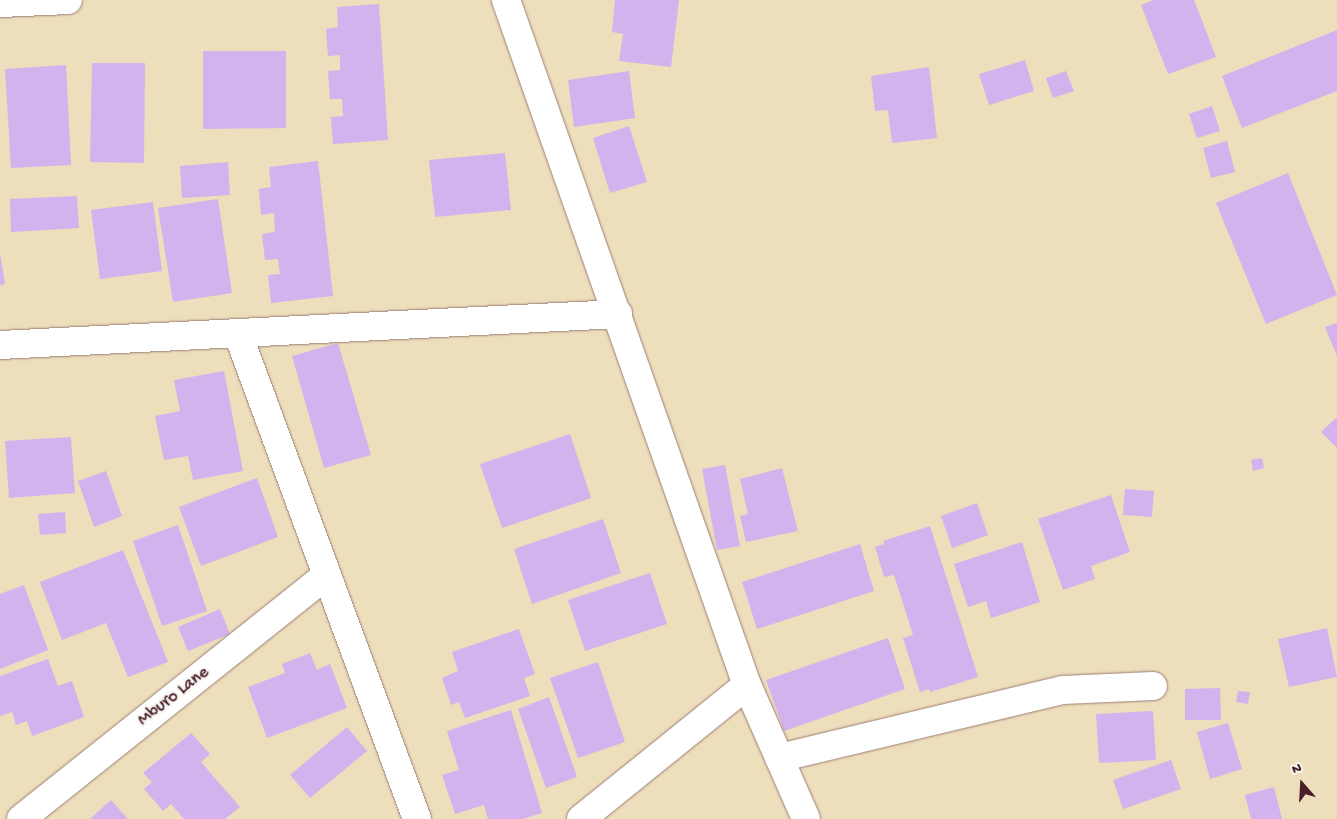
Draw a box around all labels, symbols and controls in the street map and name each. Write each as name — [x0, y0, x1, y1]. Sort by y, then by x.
street label: Mburo Lane — [134, 662, 214, 732]
north arrow — [1277, 759, 1327, 809]
text: N — [1290, 760, 1304, 779]

